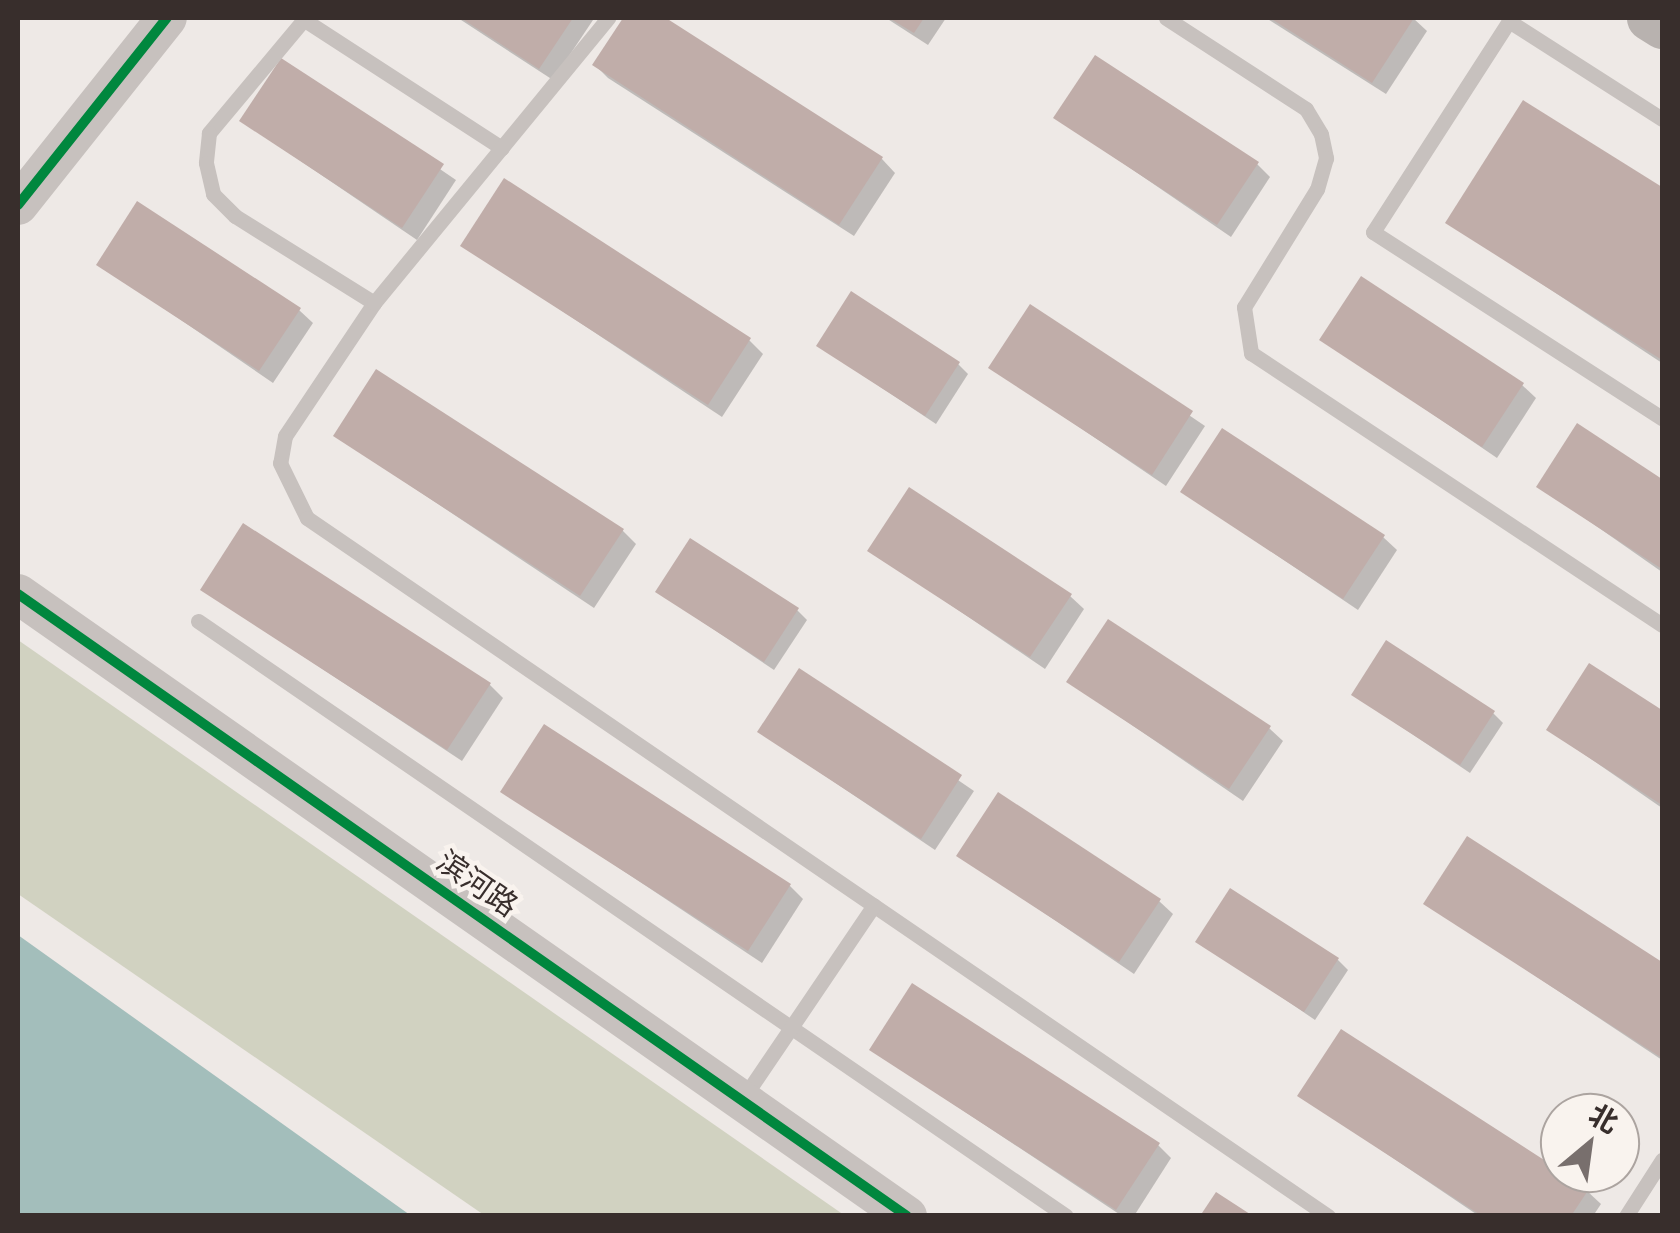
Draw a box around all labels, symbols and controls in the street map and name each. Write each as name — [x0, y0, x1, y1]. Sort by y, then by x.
street label: 滨河路 — [430, 843, 524, 925]
north arrow — [1540, 1093, 1640, 1193]
text: 北 — [1583, 1097, 1624, 1140]

